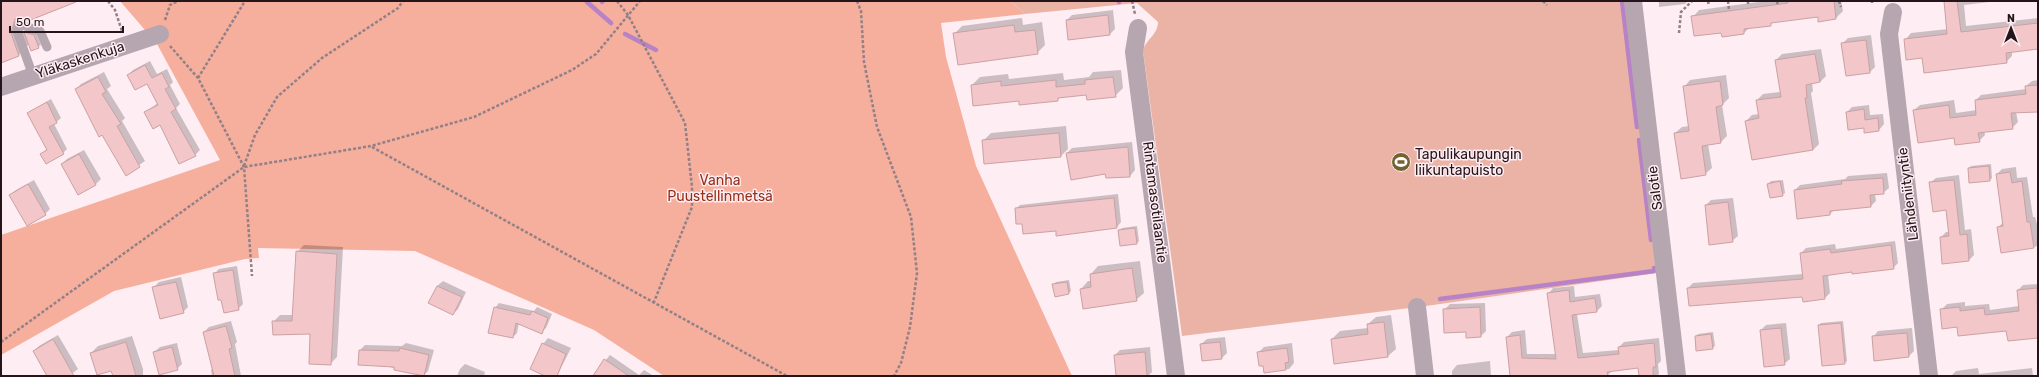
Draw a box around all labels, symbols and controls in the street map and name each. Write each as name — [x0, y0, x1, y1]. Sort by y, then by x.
scale bar — [10, 8, 123, 34]
north arrow — [1991, 8, 2031, 48]
text: N — [2007, 12, 2015, 25]
text: 50 m — [16, 15, 44, 29]
street label: Yläkaskenkuja — [33, 38, 127, 82]
street label: Rintamasotilaantie — [1139, 140, 1171, 264]
place label: Tapulikaupungin liikuntapuisto — [1415, 146, 1522, 179]
street label: Lähdeniityntie — [1894, 146, 1922, 242]
sports icon: Tapulikaupungin liikuntapuisto — [1390, 151, 1412, 173]
street label: Salotie — [1644, 165, 1666, 211]
park label: Vanha Puustellinmetsä — [667, 172, 773, 205]

